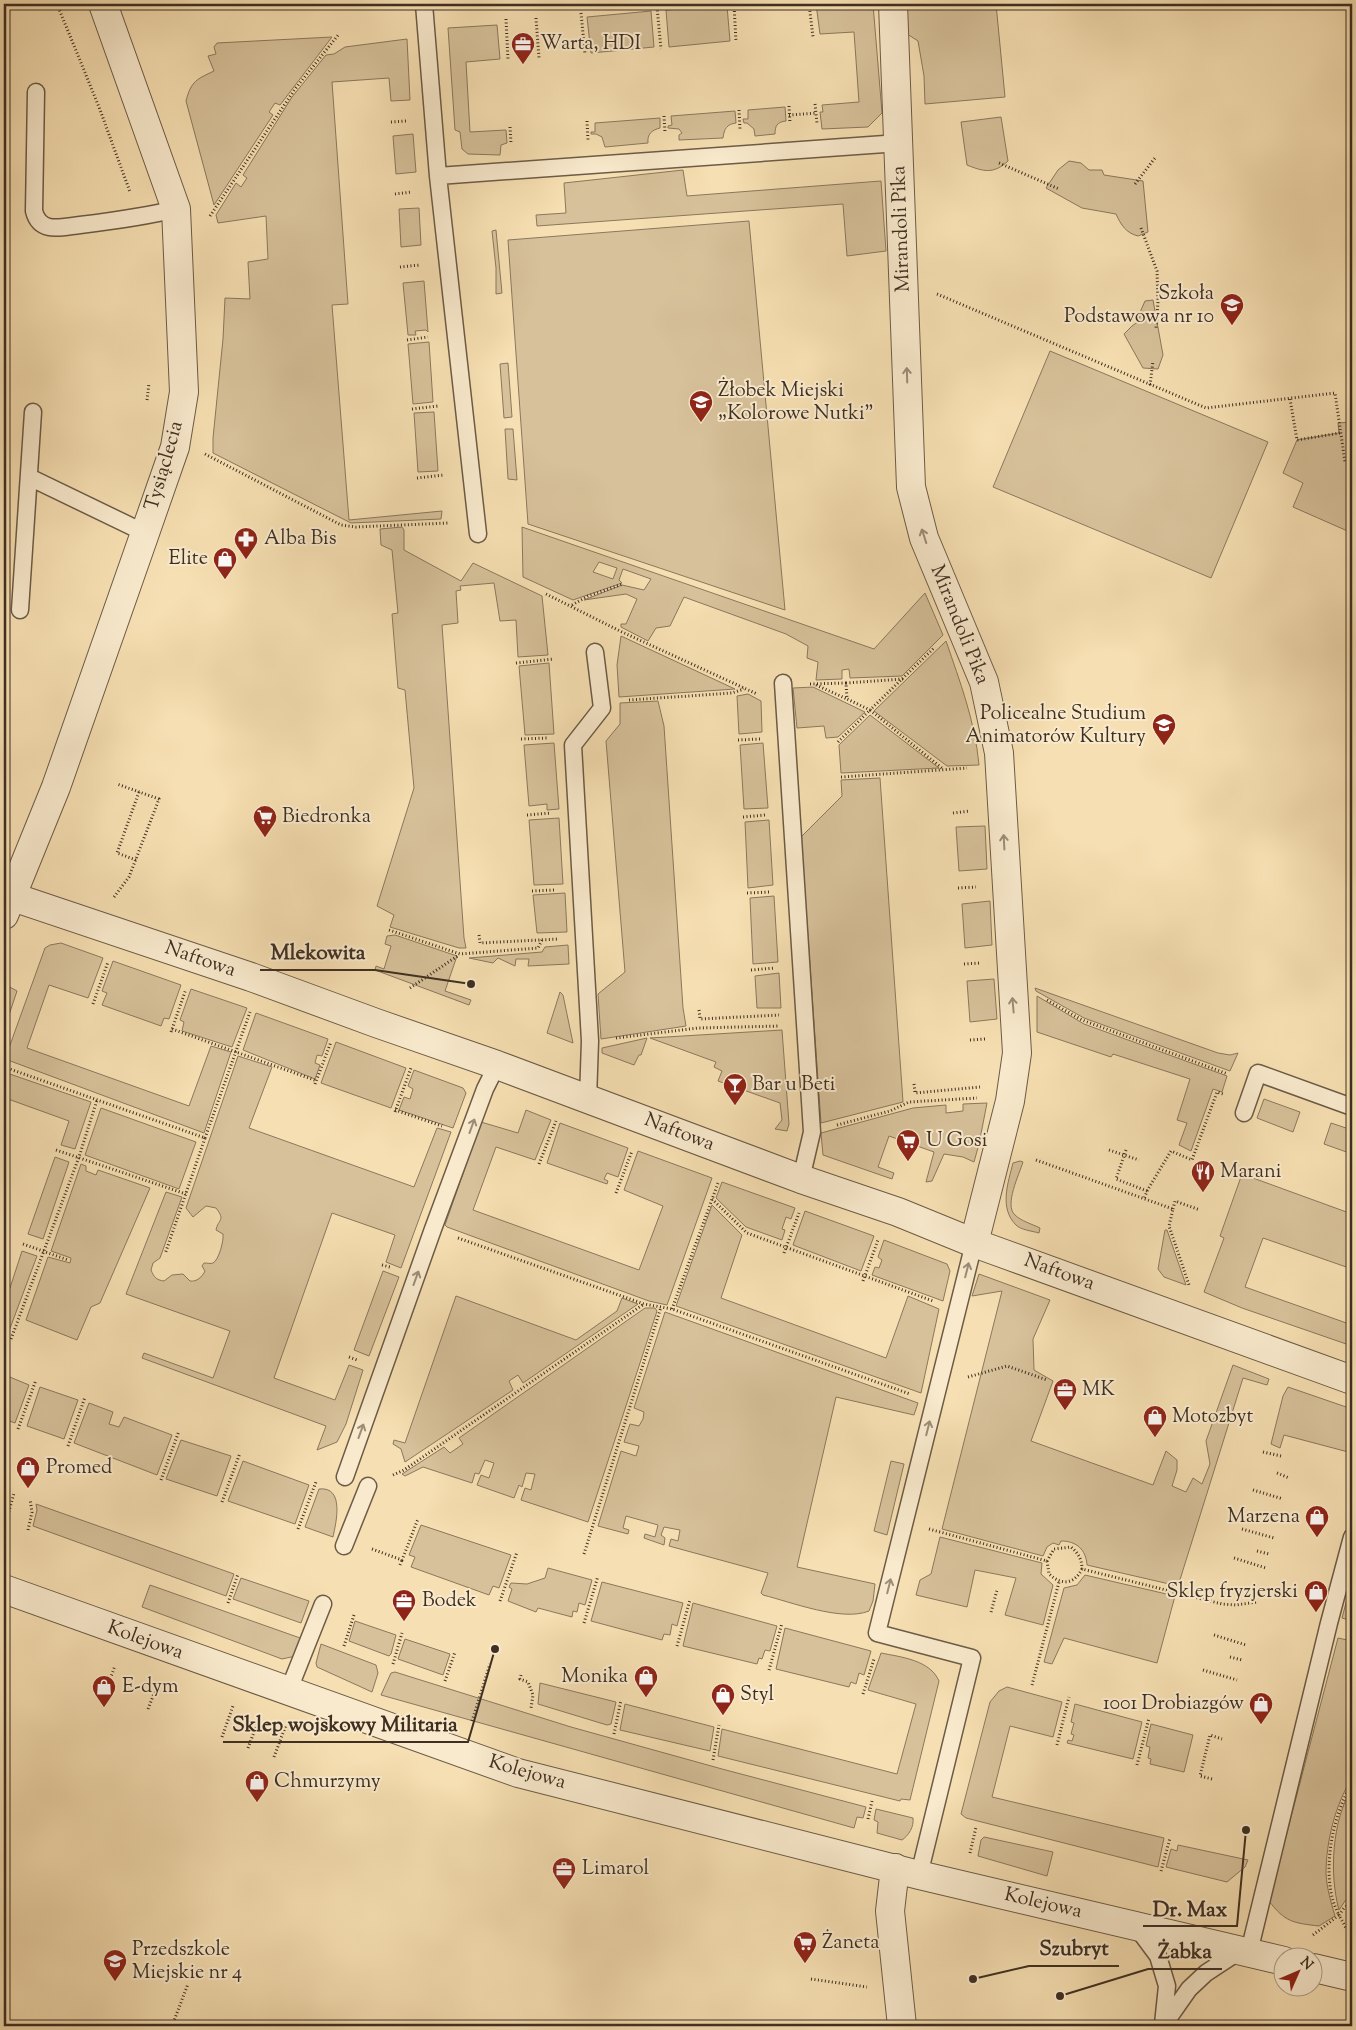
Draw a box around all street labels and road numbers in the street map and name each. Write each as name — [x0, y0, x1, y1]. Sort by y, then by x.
street label: Mirandoli Pika — [885, 165, 919, 293]
street label: Tysiąclecia — [138, 418, 192, 514]
street label: Mirandoli Pika — [922, 561, 996, 689]
street label: Naftowa — [161, 934, 239, 986]
street label: Naftowa — [640, 1106, 718, 1160]
street label: Naftowa — [1020, 1247, 1098, 1299]
street label: Kolejowa — [103, 1614, 187, 1668]
street label: Kolejowa — [485, 1748, 569, 1798]
street label: Kolejowa — [1001, 1881, 1085, 1927]

